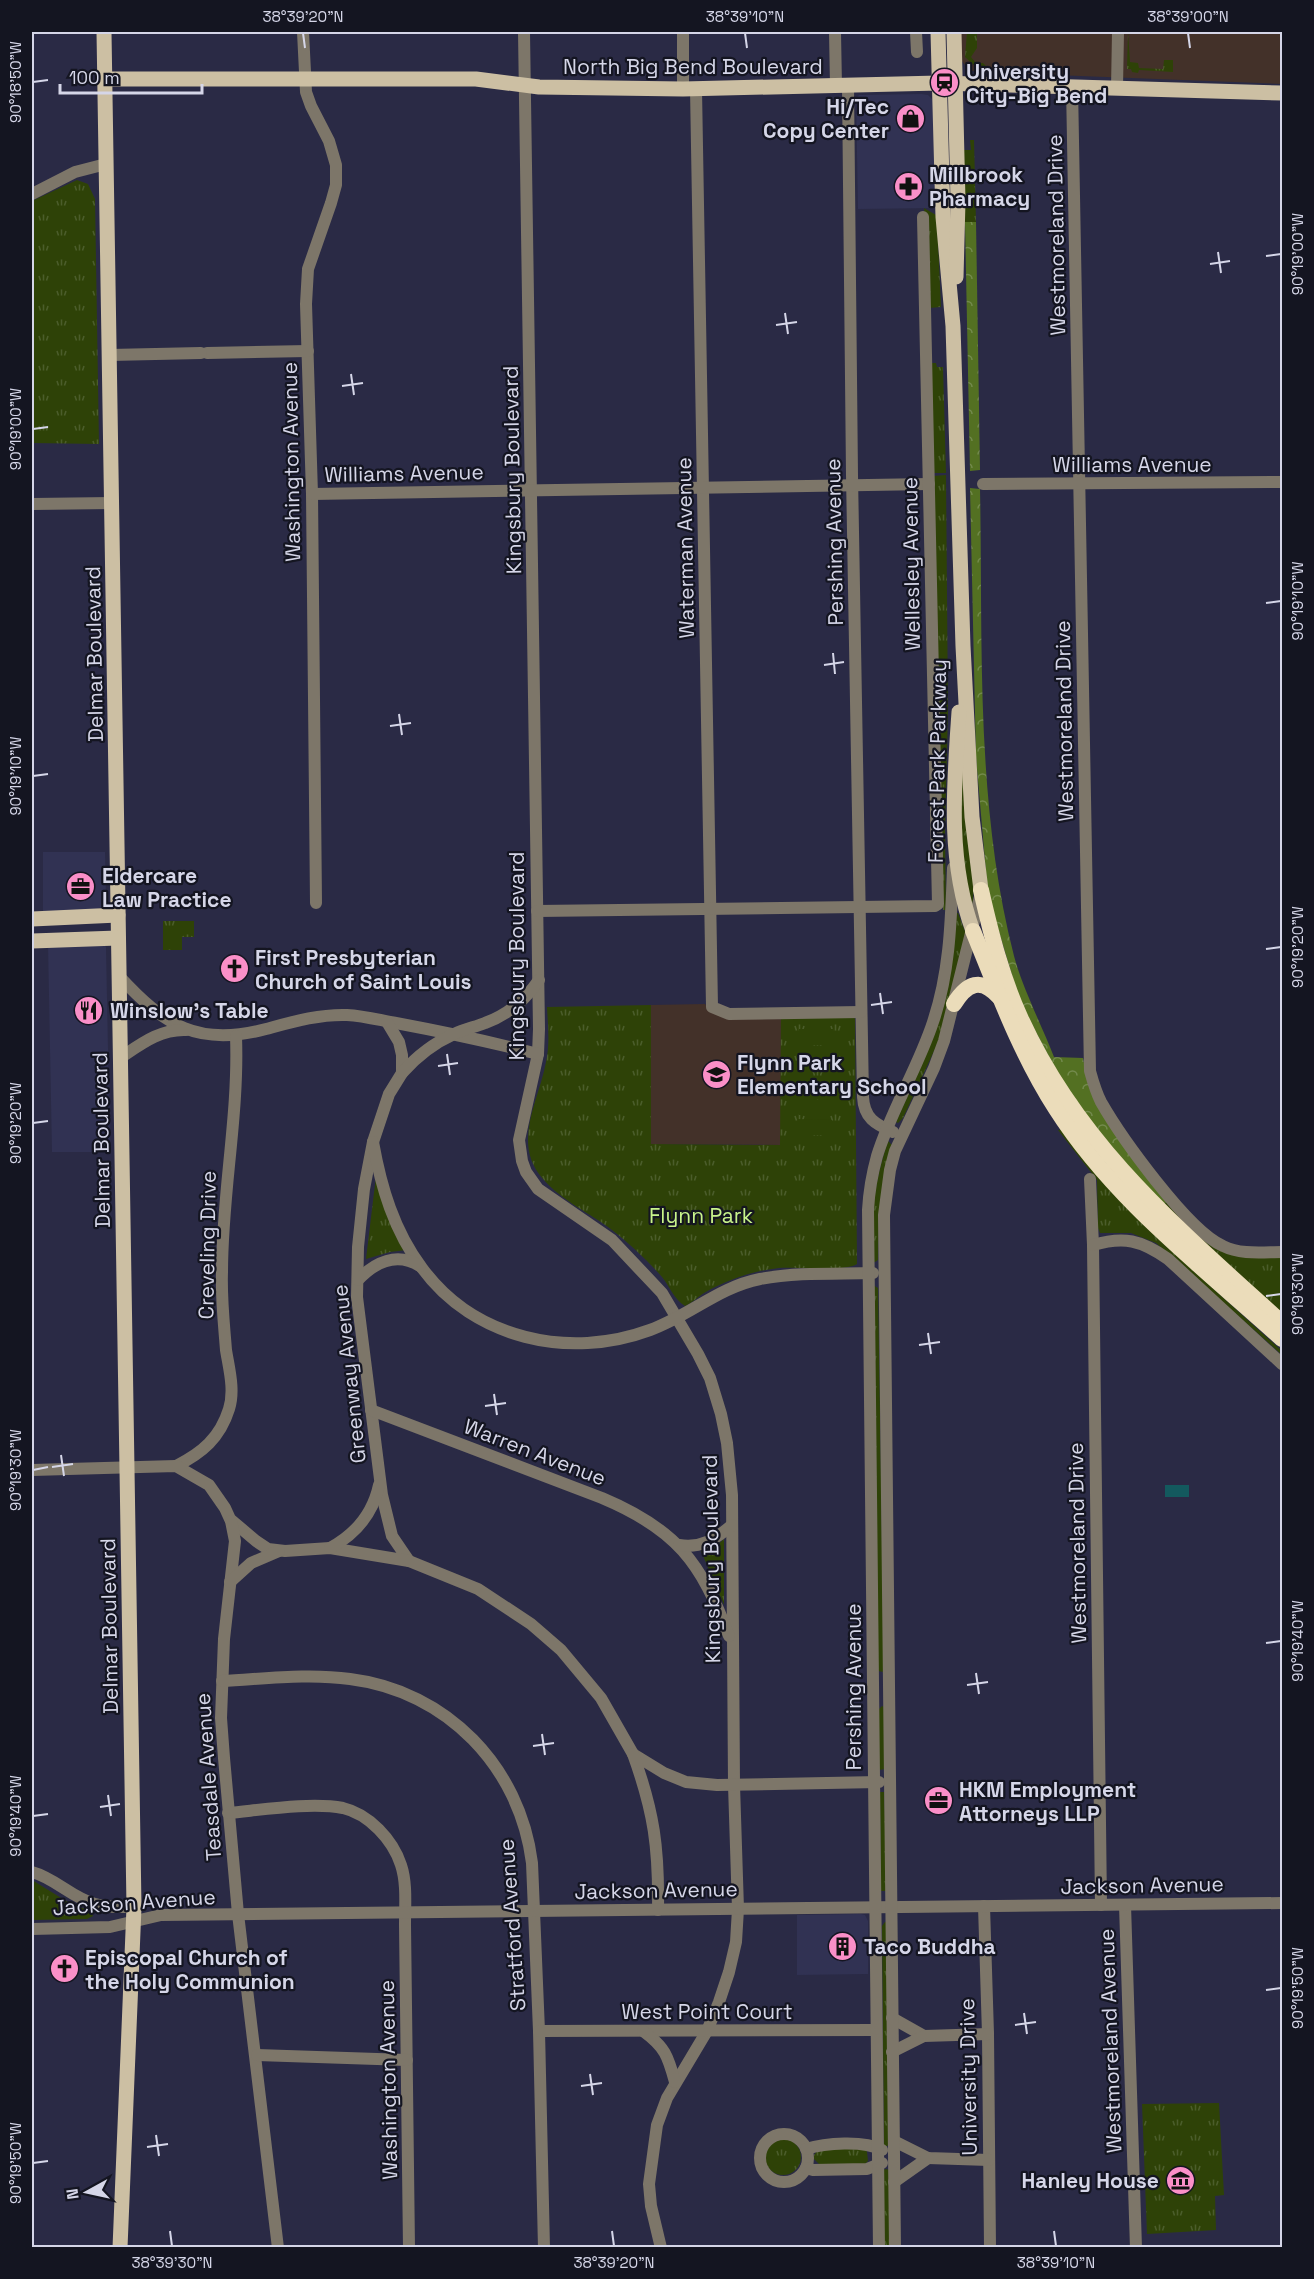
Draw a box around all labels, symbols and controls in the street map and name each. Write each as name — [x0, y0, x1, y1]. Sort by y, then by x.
text: 38°39'20"N — [262, 7, 344, 26]
text: 38°39'10"N — [706, 7, 784, 26]
text: 38°39'00"N — [1147, 7, 1229, 26]
text: 90°18'50"W — [6, 41, 25, 123]
street label: North Big Bend Boulevard — [563, 53, 823, 80]
scale bar — [60, 57, 202, 95]
place label: University City-Big Bend — [966, 58, 1107, 109]
text: 100 m — [69, 66, 120, 89]
station icon: University City-Big Bend — [929, 67, 961, 99]
place label: Hi/Tec Copy Center — [763, 93, 889, 144]
shop icon: Hi/Tec Copy Center — [894, 102, 926, 134]
street label: Westmoreland Drive — [1041, 134, 1071, 336]
place label: Millbrook Pharmacy — [929, 161, 1030, 212]
pharmacy icon: Millbrook Pharmacy — [892, 170, 924, 202]
text: 90°19'00"W — [1288, 213, 1307, 295]
street label: Washington Avenue — [276, 362, 306, 562]
street label: Kingsbury Boulevard — [497, 365, 527, 575]
text: 90°19'00"W — [6, 388, 25, 470]
street label: Williams Avenue — [1052, 451, 1212, 478]
street label: Waterman Avenue — [670, 457, 700, 639]
street label: Williams Avenue — [324, 458, 484, 488]
street label: Pershing Avenue — [819, 458, 849, 626]
street label: Wellesley Avenue — [896, 477, 926, 651]
text: 90°19'10"W — [1288, 561, 1307, 641]
street label: Delmar Boulevard — [79, 566, 109, 742]
street label: Westmoreland Drive — [1049, 620, 1079, 822]
street label: Forest Park Parkway — [922, 659, 952, 863]
text: 90°19'10"W — [6, 736, 25, 816]
street label: Kingsbury Boulevard — [503, 852, 530, 1060]
place label: Eldercare Law Practice — [102, 862, 232, 913]
office icon: Eldercare Law Practice — [65, 871, 97, 903]
text: 90°19'20"W — [1288, 906, 1307, 988]
place label: First Presbyterian Church of Saint Louis — [255, 944, 472, 995]
church icon: First Presbyterian Church of Saint Louis — [218, 953, 250, 985]
restaurant icon: Winslow's Table — [73, 994, 105, 1026]
place label: Winslow's Table — [110, 997, 269, 1024]
place label: Flynn Park Elementary School — [737, 1049, 927, 1100]
street label: Delmar Boulevard — [86, 1052, 116, 1228]
school or university icon: Flynn Park Elementary School — [700, 1058, 732, 1090]
text: 90°19'20"W — [6, 1082, 25, 1164]
street label: Creveling Drive — [192, 1170, 222, 1320]
park label: Flynn Park — [649, 1202, 753, 1229]
text: 90°19'30"W — [1288, 1253, 1307, 1335]
street label: Greenway Avenue — [326, 1283, 372, 1465]
street label: Warren Avenue — [460, 1412, 610, 1492]
text: 90°19'30"W — [6, 1429, 25, 1511]
street label: Westmoreland Drive — [1062, 1442, 1092, 1644]
street label: Kingsbury Boulevard — [696, 1454, 726, 1664]
street label: Delmar Boulevard — [94, 1538, 124, 1714]
text: 90°19'40"W — [1288, 1600, 1307, 1682]
street label: Pershing Avenue — [840, 1603, 867, 1771]
street label: Teasdale Avenue — [189, 1692, 227, 1862]
text: 90°19'40"W — [6, 1775, 25, 1857]
place label: HKM Employment Attorneys LLP — [959, 1776, 1136, 1827]
office icon: HKM Employment Attorneys LLP — [922, 1785, 954, 1817]
street label: Stratford Avenue — [493, 1838, 531, 2012]
street label: Jackson Avenue — [1060, 1870, 1224, 1900]
street label: Jackson Avenue — [574, 1875, 738, 1905]
street label: Jackson Avenue — [51, 1883, 217, 1921]
street label: Westmoreland Avenue — [1093, 1928, 1127, 2154]
building icon: Taco Buddha — [827, 1930, 859, 1962]
place label: Taco Buddha — [864, 1933, 996, 1960]
place label: Episcopal Church of the Holy Communion — [85, 1944, 295, 1995]
text: 90°19'50"W — [1288, 1947, 1307, 2029]
church icon: Episcopal Church of the Holy Communion — [48, 1953, 80, 1985]
street label: Washington Avenue — [373, 1980, 403, 2180]
street label: West Point Court — [621, 1998, 793, 2025]
street label: University Drive — [953, 1998, 983, 2156]
text: 90°19'50"W — [6, 2122, 25, 2204]
north arrow — [57, 2162, 117, 2222]
museum icon: Hanley House — [1164, 2164, 1196, 2196]
place label: Hanley House — [1021, 2167, 1159, 2194]
text: N — [61, 2187, 84, 2201]
text: 38°39'30"N — [131, 2253, 213, 2272]
text: 38°39'20"N — [573, 2253, 655, 2272]
text: 38°39'10"N — [1017, 2253, 1095, 2272]

